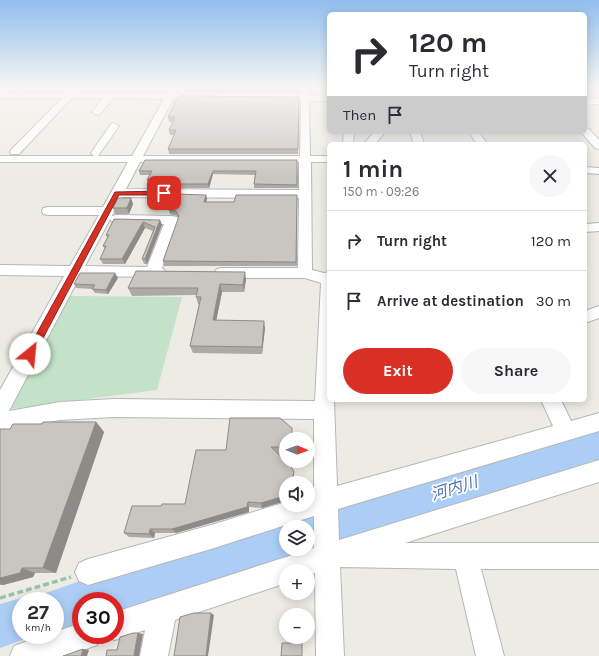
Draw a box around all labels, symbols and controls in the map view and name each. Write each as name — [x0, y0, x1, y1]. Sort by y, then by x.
text: 120 m — [409, 26, 487, 59]
icon: right — [343, 28, 395, 80]
text: Turn right — [409, 60, 489, 82]
icon: arrive — [384, 104, 406, 126]
text: Then — [343, 106, 376, 124]
text: 1 min — [343, 155, 403, 183]
button: close — [529, 155, 571, 197]
pin — [147, 176, 181, 210]
icon: arrive — [153, 182, 175, 204]
text: 150 m · 09:26 — [343, 184, 419, 199]
icon: right — [343, 230, 365, 252]
text: Turn right — [377, 232, 447, 250]
text: 120 m — [531, 232, 571, 250]
icon: arrive — [343, 290, 365, 312]
text: Arrive at destination — [377, 292, 524, 310]
text: 30 m — [536, 292, 571, 310]
position arrow — [9, 333, 51, 375]
button: Exit — [343, 348, 453, 394]
button: Share — [461, 348, 571, 394]
north arrow — [279, 432, 315, 468]
map controls — [279, 432, 315, 644]
water label: 河内川 — [428, 471, 482, 504]
button: sound — [279, 476, 315, 512]
button: layers — [279, 520, 315, 556]
button: + — [279, 564, 315, 600]
speed limit sign: 30 — [72, 592, 124, 644]
text: 27 — [27, 601, 49, 624]
button: − — [279, 608, 315, 644]
text: km/h — [25, 622, 51, 634]

